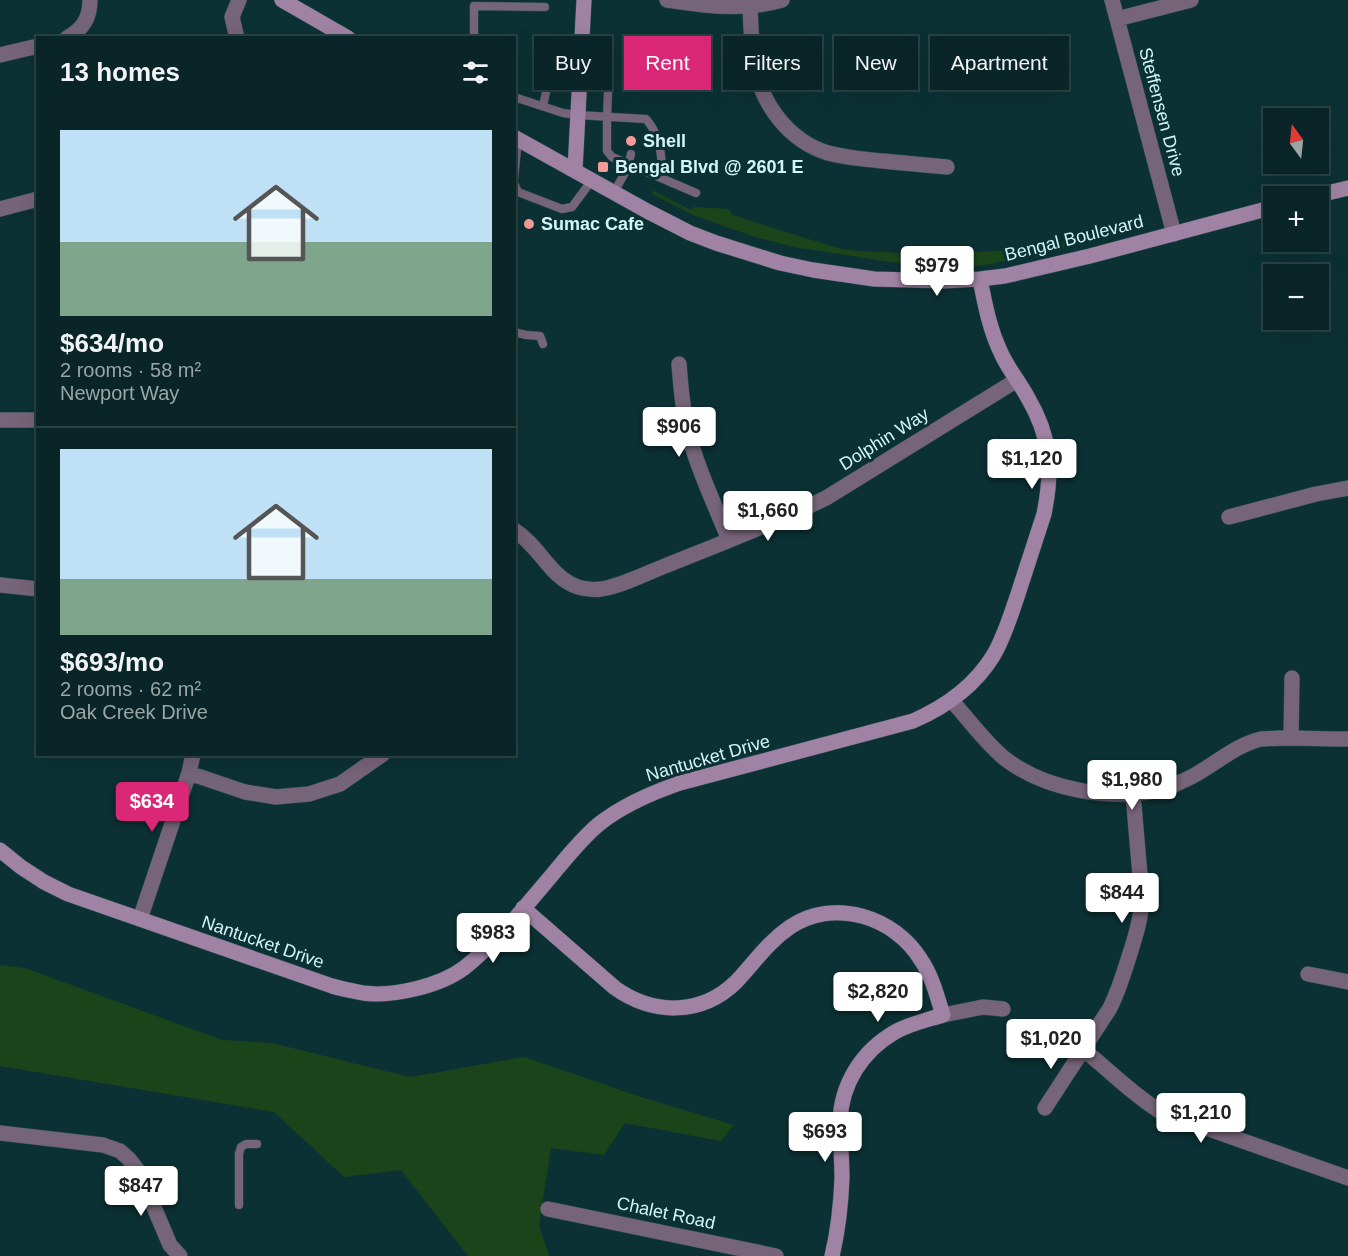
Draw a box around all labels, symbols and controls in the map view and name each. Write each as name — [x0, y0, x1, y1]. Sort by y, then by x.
chip: Buy — [534, 36, 612, 90]
chip: Rent — [624, 36, 711, 90]
chip: Filters — [723, 36, 822, 90]
chip: New — [834, 36, 918, 90]
chip: Apartment — [930, 36, 1069, 90]
street label: Steffensen Drive — [1135, 45, 1189, 179]
icon: filters — [459, 56, 492, 89]
text: 13 homes — [60, 57, 180, 87]
north arrow — [1263, 108, 1329, 174]
map controls — [1263, 108, 1329, 330]
place label: Shell — [643, 131, 686, 151]
marker: Shell — [624, 134, 638, 148]
place label: Bengal Blvd @ 2601 E — [615, 157, 804, 177]
marker: Bengal Blvd @ 2601 E — [596, 160, 610, 174]
icon: home — [222, 169, 330, 277]
button: + — [1263, 186, 1329, 252]
street label: Bengal Boulevard — [1003, 211, 1145, 265]
place label: Sumac Cafe — [541, 214, 644, 234]
marker: Sumac Cafe — [522, 217, 536, 231]
pin: $979 — [901, 246, 973, 297]
text: $979 — [915, 254, 959, 276]
button: − — [1263, 264, 1329, 330]
text: $634/mo — [60, 328, 164, 358]
text: 2 rooms · 58 m² — [60, 359, 201, 381]
text: Newport Way — [60, 382, 179, 404]
street label: Dolphin Way — [836, 404, 932, 474]
pin: $906 — [643, 407, 715, 458]
text: $906 — [657, 415, 701, 437]
pin: $1,120 — [983, 439, 1081, 490]
text: $1,120 — [1001, 447, 1063, 469]
icon: home — [222, 488, 330, 596]
pin: $1,660 — [719, 491, 817, 542]
text: $1,660 — [737, 499, 799, 521]
text: $693/mo — [60, 647, 164, 677]
text: 2 rooms · 62 m² — [60, 678, 201, 700]
text: Oak Creek Drive — [60, 701, 208, 723]
street label: Nantucket Drive — [644, 731, 772, 785]
pin: $1,980 — [1083, 760, 1181, 811]
text: $1,980 — [1101, 768, 1163, 790]
pin: $634 — [116, 782, 188, 833]
text: $634 — [130, 790, 174, 812]
pin: $844 — [1086, 873, 1158, 924]
text: $844 — [1100, 881, 1144, 903]
street label: Nantucket Drive — [199, 912, 327, 972]
pin: $983 — [457, 913, 529, 964]
text: $983 — [471, 921, 515, 943]
pin: $2,820 — [829, 972, 927, 1023]
text: $2,820 — [847, 980, 909, 1002]
pin: $1,020 — [1002, 1019, 1100, 1070]
text: $1,020 — [1020, 1027, 1082, 1049]
pin: $1,210 — [1152, 1093, 1250, 1144]
text: $1,210 — [1170, 1101, 1232, 1123]
pin: $693 — [789, 1112, 861, 1163]
text: $693 — [803, 1120, 847, 1142]
pin: $847 — [105, 1166, 177, 1217]
text: $847 — [119, 1174, 163, 1196]
street label: Chalet Road — [615, 1193, 717, 1233]

